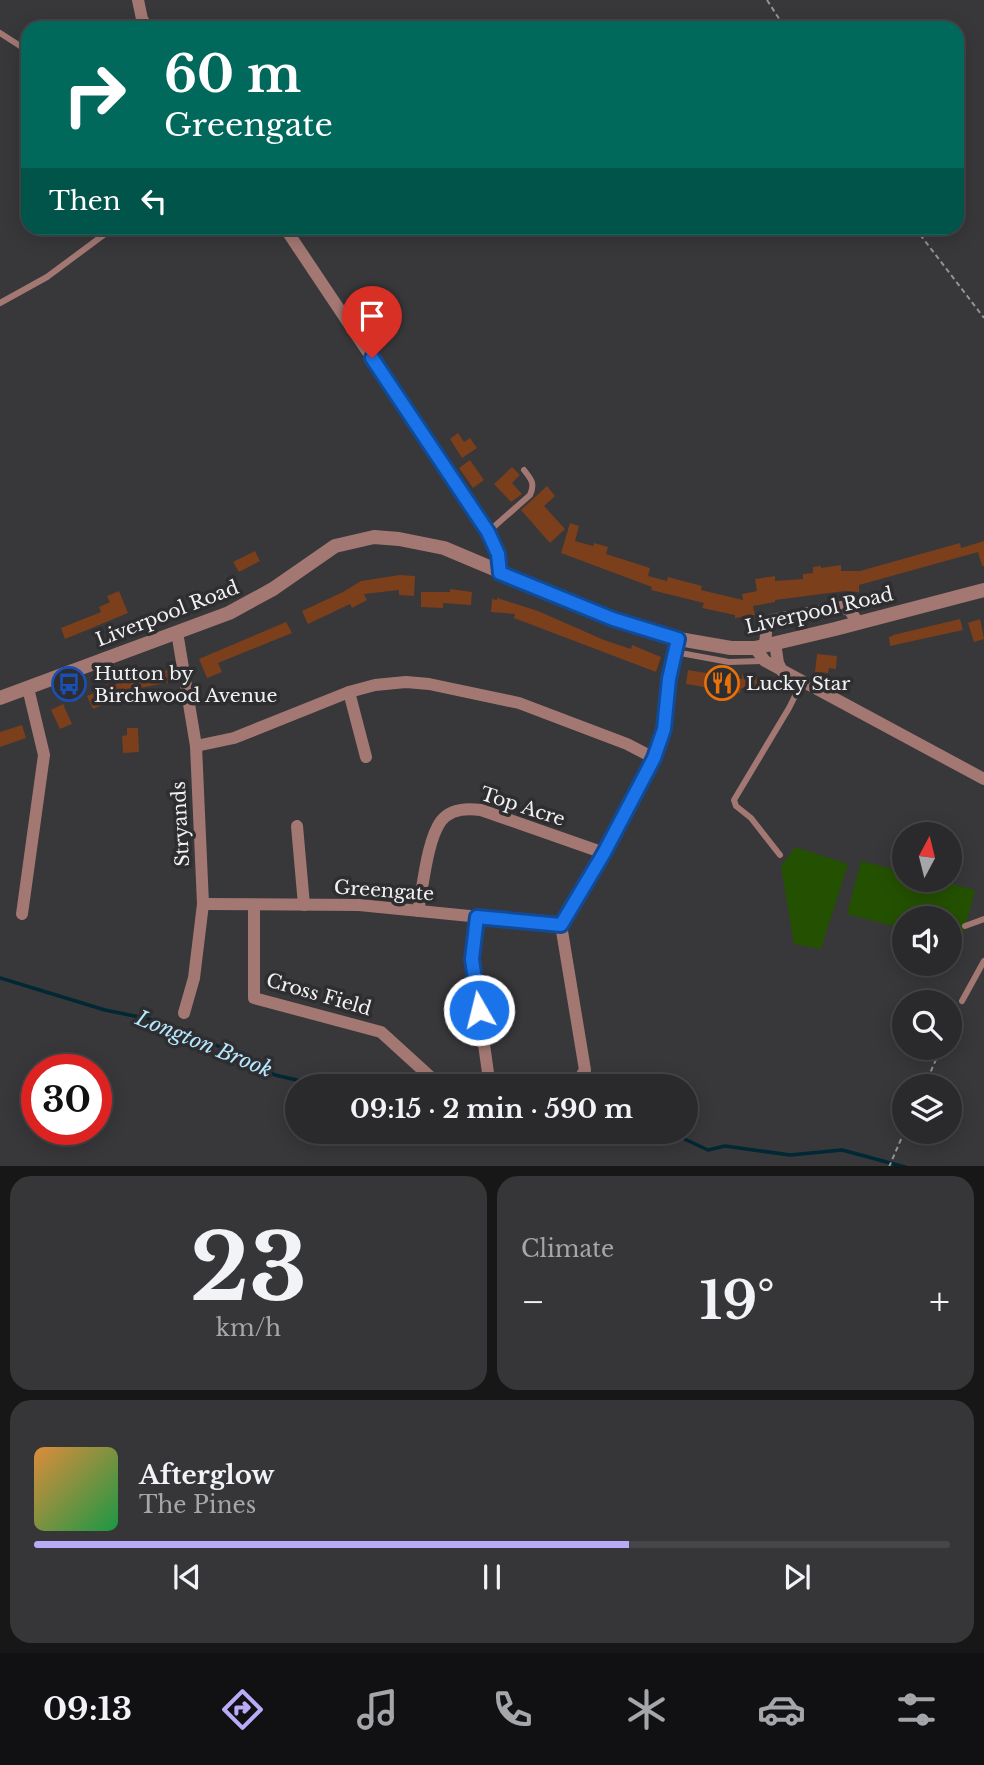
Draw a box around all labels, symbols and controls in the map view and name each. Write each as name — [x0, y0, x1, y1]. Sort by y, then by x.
text: 60 m — [164, 44, 301, 105]
icon: right — [49, 49, 140, 140]
text: Greengate — [164, 105, 333, 145]
icon: left — [135, 182, 173, 220]
text: Then — [49, 185, 121, 217]
pin — [342, 286, 402, 358]
icon: arrive — [353, 297, 391, 335]
street label: Liverpool Road — [92, 576, 242, 651]
street label: Liverpool Road — [743, 582, 896, 639]
place label: Hutton by Birchwood Avenue — [94, 662, 277, 707]
restaurant icon: Lucky Star — [703, 664, 741, 702]
bus stop icon: Hutton by Birchwood Avenue — [50, 665, 88, 703]
place label: Lucky Star — [746, 672, 850, 695]
street label: Stryands — [167, 781, 194, 867]
street label: Top Acre — [478, 782, 568, 831]
north arrow — [892, 822, 962, 892]
map controls — [892, 822, 962, 1144]
street label: Greengate — [333, 876, 435, 905]
button: sound — [892, 906, 962, 976]
street label: Cross Field — [264, 968, 374, 1021]
position arrow — [442, 973, 516, 1047]
button: search — [892, 990, 962, 1060]
water label: Longton Brook — [131, 1004, 276, 1083]
speed limit sign: 30 — [21, 1054, 112, 1145]
button: layers — [892, 1074, 962, 1144]
text: 09:15 · 2 min · 590 m — [350, 1093, 633, 1125]
text: 23 — [190, 1212, 307, 1325]
text: Climate — [521, 1235, 614, 1263]
text: 19° — [700, 1269, 775, 1333]
text: − — [521, 1278, 545, 1325]
text: + — [929, 1278, 950, 1325]
text: km/h — [216, 1314, 281, 1342]
text: Afterglow — [139, 1459, 275, 1491]
text: The Pines — [139, 1491, 256, 1519]
icon: previous — [168, 1558, 206, 1596]
icon: pause — [473, 1558, 511, 1596]
icon: next — [778, 1558, 816, 1596]
icon: directions — [218, 1685, 267, 1734]
icon: music — [353, 1685, 402, 1734]
icon: phone — [488, 1685, 537, 1734]
icon: climate — [622, 1685, 671, 1734]
icon: car — [757, 1685, 806, 1734]
icon: filters — [892, 1685, 941, 1734]
text: 09:13 — [43, 1689, 132, 1729]

